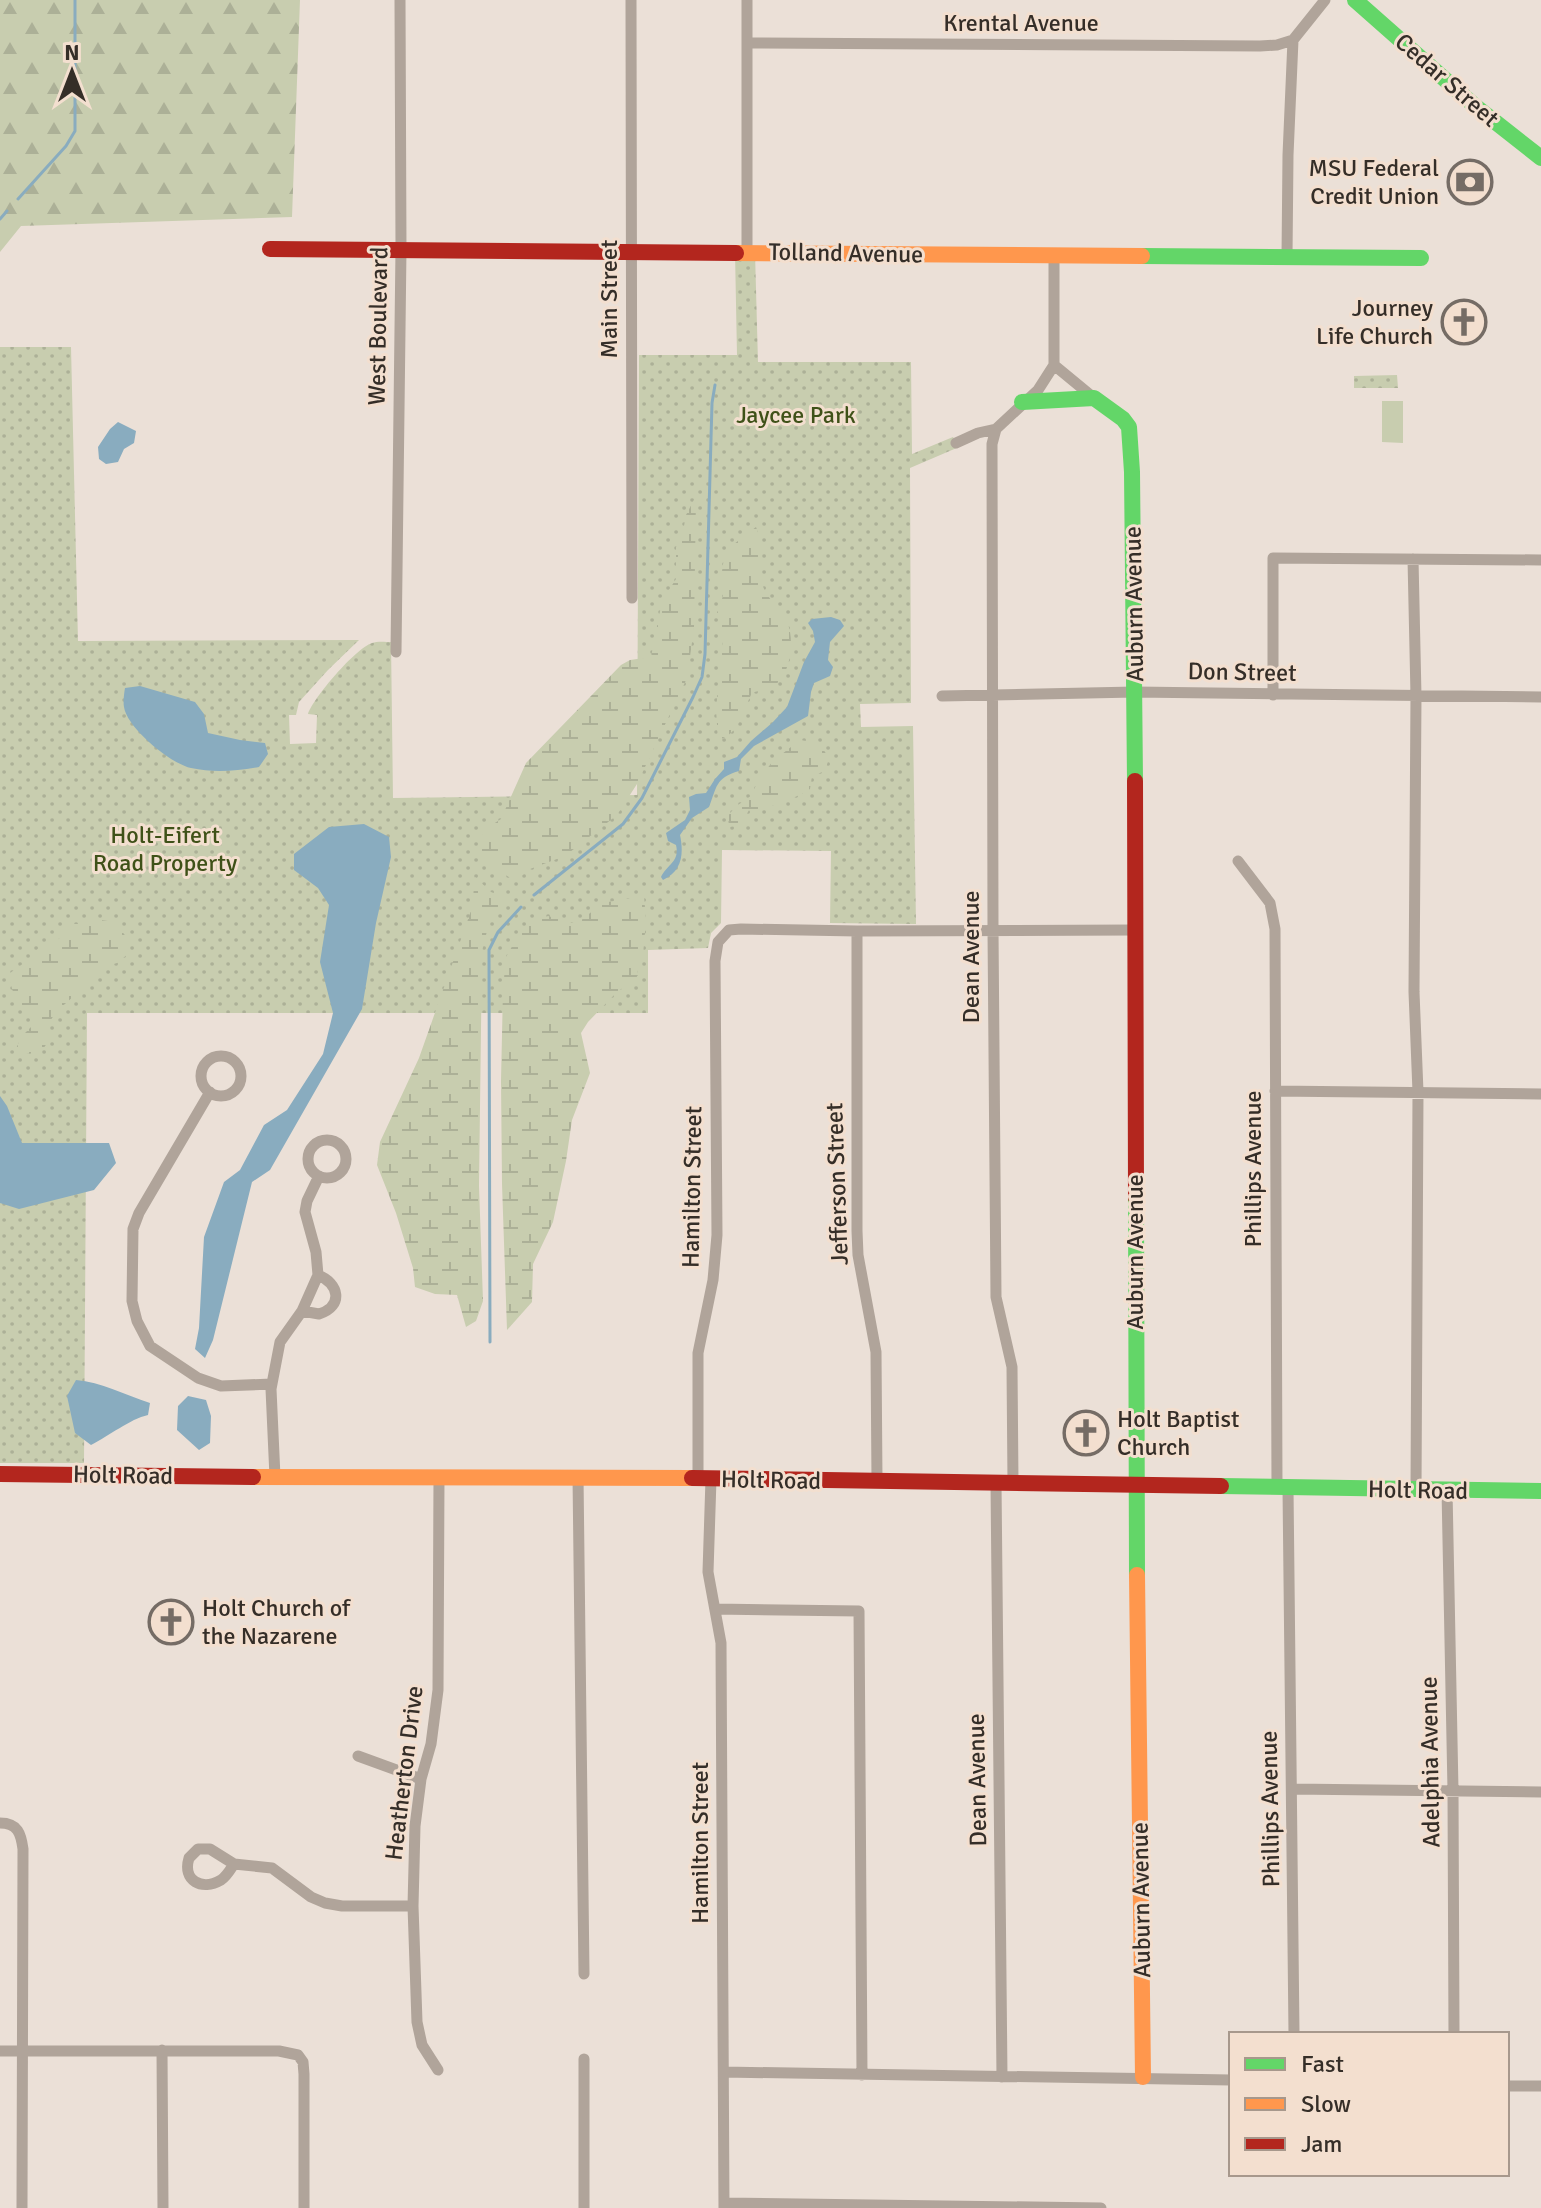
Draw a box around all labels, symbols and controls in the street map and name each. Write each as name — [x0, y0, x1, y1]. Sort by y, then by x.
street label: Krental Avenue — [943, 8, 1099, 38]
street label: Cedar Street — [1389, 27, 1505, 133]
north arrow — [32, 32, 112, 112]
text: N — [64, 39, 80, 66]
place label: MSU Federal Credit Union — [1309, 153, 1439, 211]
bank icon: MSU Federal Credit Union — [1446, 158, 1494, 206]
street label: Tolland Avenue — [768, 237, 924, 269]
street label: Main Street — [594, 239, 624, 359]
street label: West Boulevard — [362, 246, 394, 406]
place label: Journey Life Church — [1316, 293, 1433, 351]
church icon: Journey Life Church — [1440, 298, 1488, 346]
park label: Jaycee Park — [736, 400, 856, 430]
street label: Auburn Avenue — [1118, 526, 1150, 682]
street label: Don Street — [1187, 656, 1297, 688]
park label: Holt-Eifert Road Property — [93, 820, 237, 878]
street label: Dean Avenue — [956, 890, 986, 1024]
street label: Phillips Avenue — [1238, 1091, 1268, 1248]
street label: Jefferson Street — [819, 1102, 855, 1266]
street label: Hamilton Street — [676, 1106, 708, 1268]
street label: Auburn Avenue — [1120, 1174, 1150, 1330]
place label: Holt Baptist Church — [1117, 1404, 1239, 1462]
church icon: Holt Baptist Church — [1062, 1409, 1110, 1457]
street label: Holt Road — [73, 1459, 173, 1491]
street label: Holt Road — [721, 1464, 821, 1496]
street label: Holt Road — [1368, 1474, 1468, 1506]
place label: Holt Church of the Nazarene — [202, 1593, 351, 1651]
church icon: Holt Church of the Nazarene — [147, 1598, 195, 1646]
street label: Adelphia Avenue — [1414, 1676, 1446, 1848]
street label: Heatherton Drive — [378, 1684, 430, 1862]
street label: Dean Avenue — [961, 1713, 993, 1847]
street label: Phillips Avenue — [1254, 1730, 1286, 1888]
street label: Hamilton Street — [685, 1762, 715, 1924]
street label: Auburn Avenue — [1125, 1822, 1157, 1978]
legend — [1229, 2032, 1509, 2176]
text: Fast — [1301, 2049, 1344, 2079]
text: Slow — [1301, 2089, 1351, 2119]
text: Jam — [1301, 2129, 1342, 2159]

